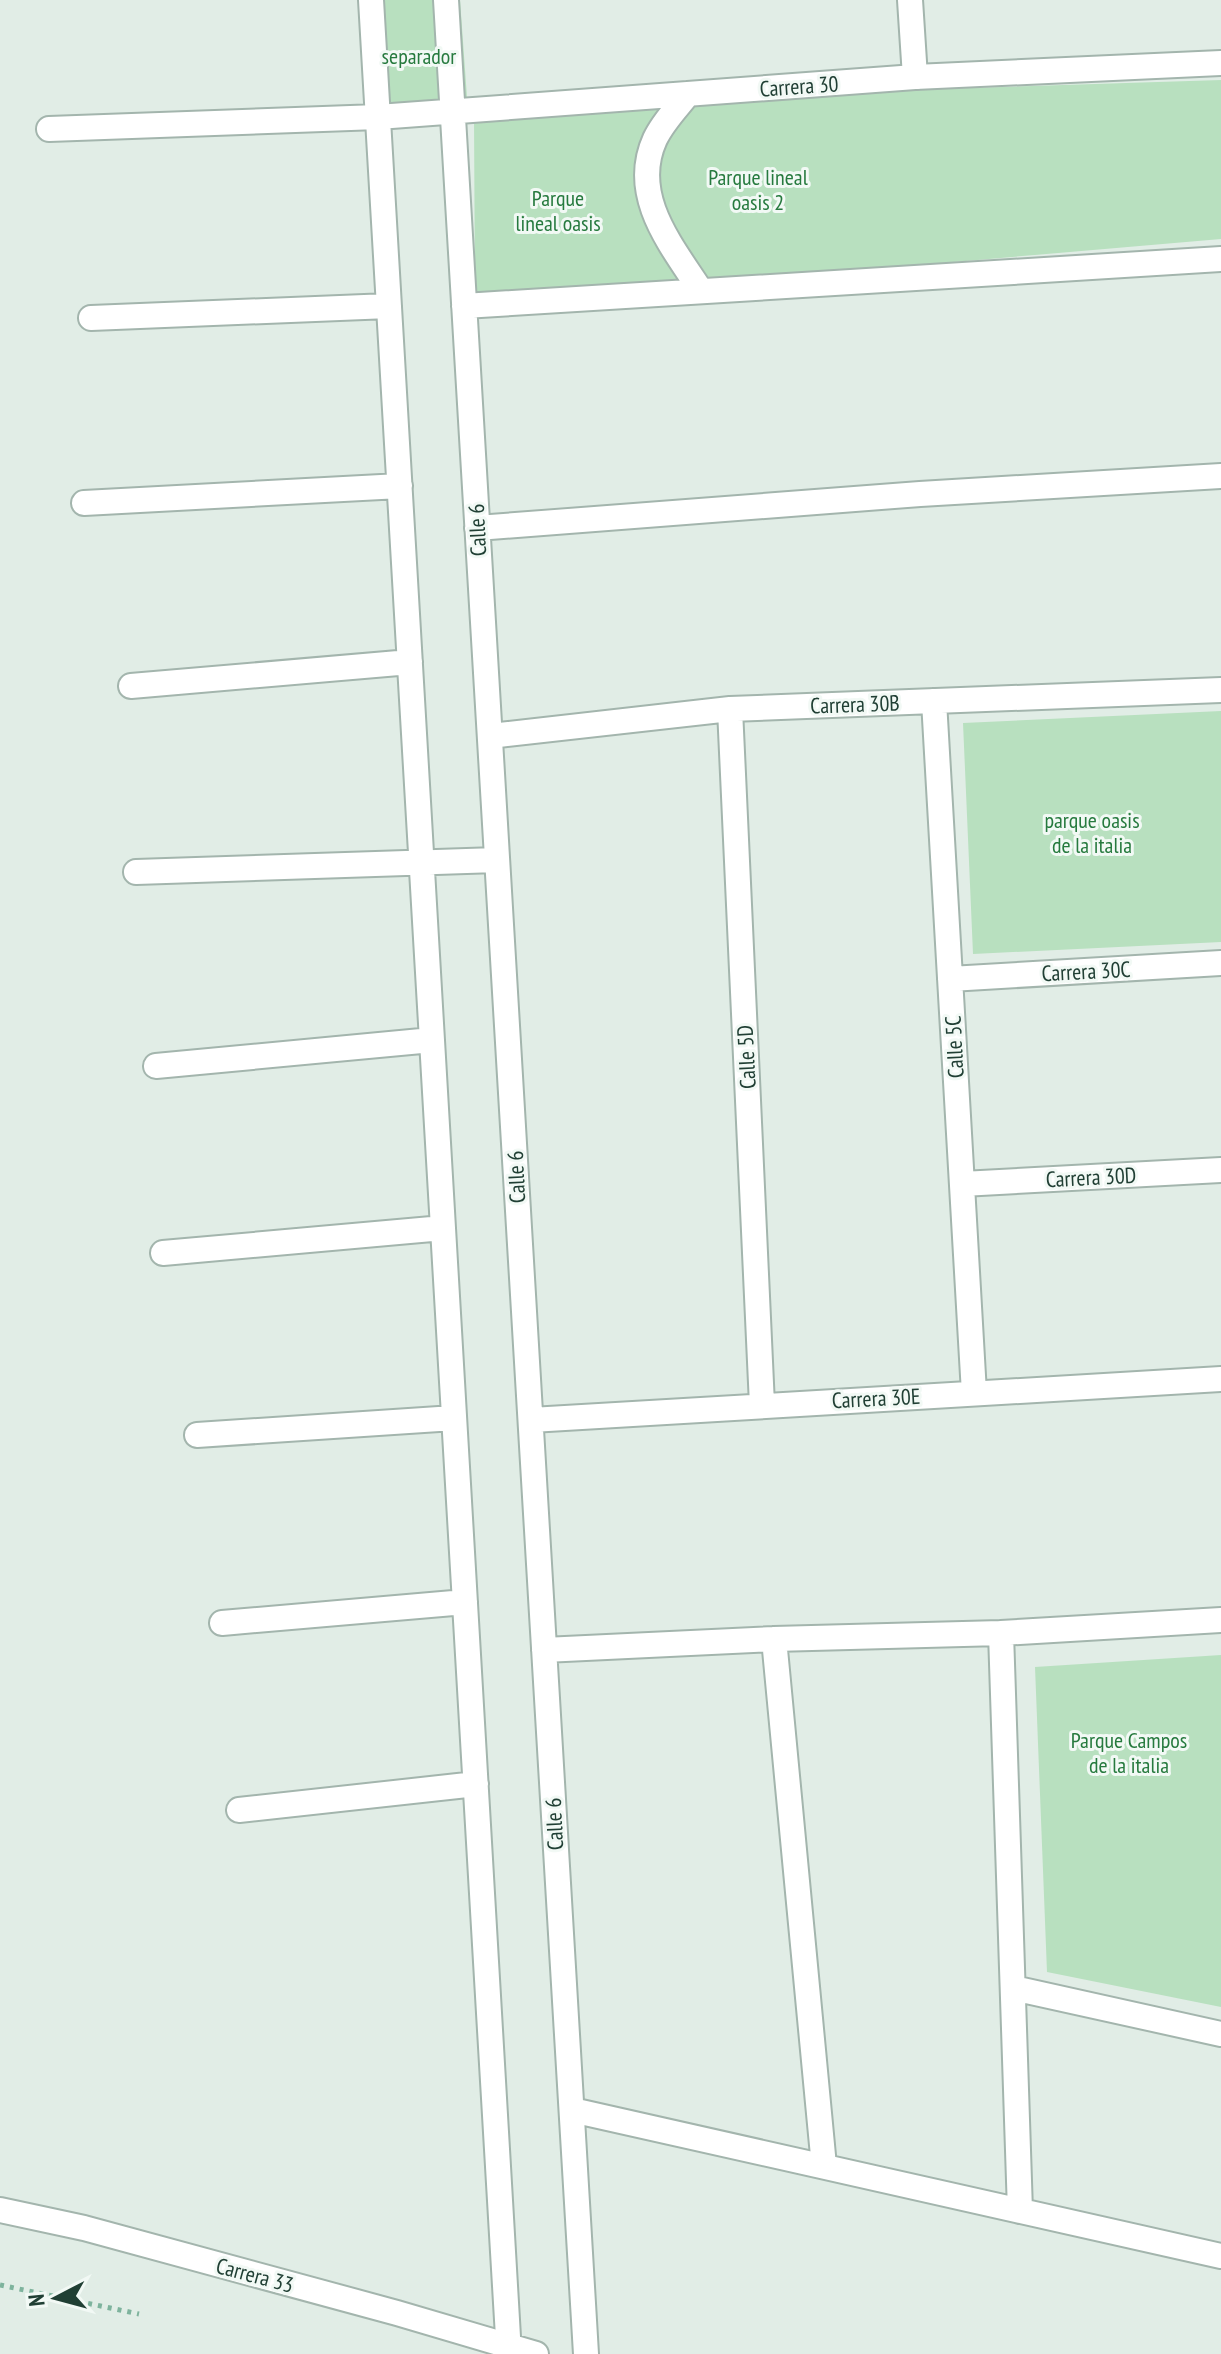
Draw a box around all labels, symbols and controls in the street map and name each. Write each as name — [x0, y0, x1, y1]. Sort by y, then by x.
park label: separador — [382, 42, 456, 70]
street label: Carrera 30 — [759, 69, 839, 103]
park label: Parque lineal oasis 2 — [708, 163, 809, 216]
park label: Parque lineal oasis — [515, 184, 601, 237]
street label: Calle 6 — [462, 503, 492, 557]
street label: Carrera 30B — [810, 688, 900, 720]
park label: parque oasis de la italia — [1044, 806, 1140, 859]
street label: Carrera 30C — [1041, 955, 1131, 987]
street label: Calle 5C — [938, 1015, 970, 1079]
street label: Calle 5D — [730, 1024, 762, 1090]
street label: Calle 6 — [501, 1150, 531, 1204]
street label: Carrera 30D — [1045, 1161, 1137, 1193]
street label: Carrera 30E — [831, 1382, 921, 1414]
park label: Parque Campos de la italia — [1071, 1726, 1187, 1779]
street label: Calle 6 — [539, 1797, 569, 1851]
street label: Carrera 33 — [213, 2251, 297, 2299]
north arrow — [16, 2258, 96, 2338]
text: N — [22, 2293, 51, 2307]

